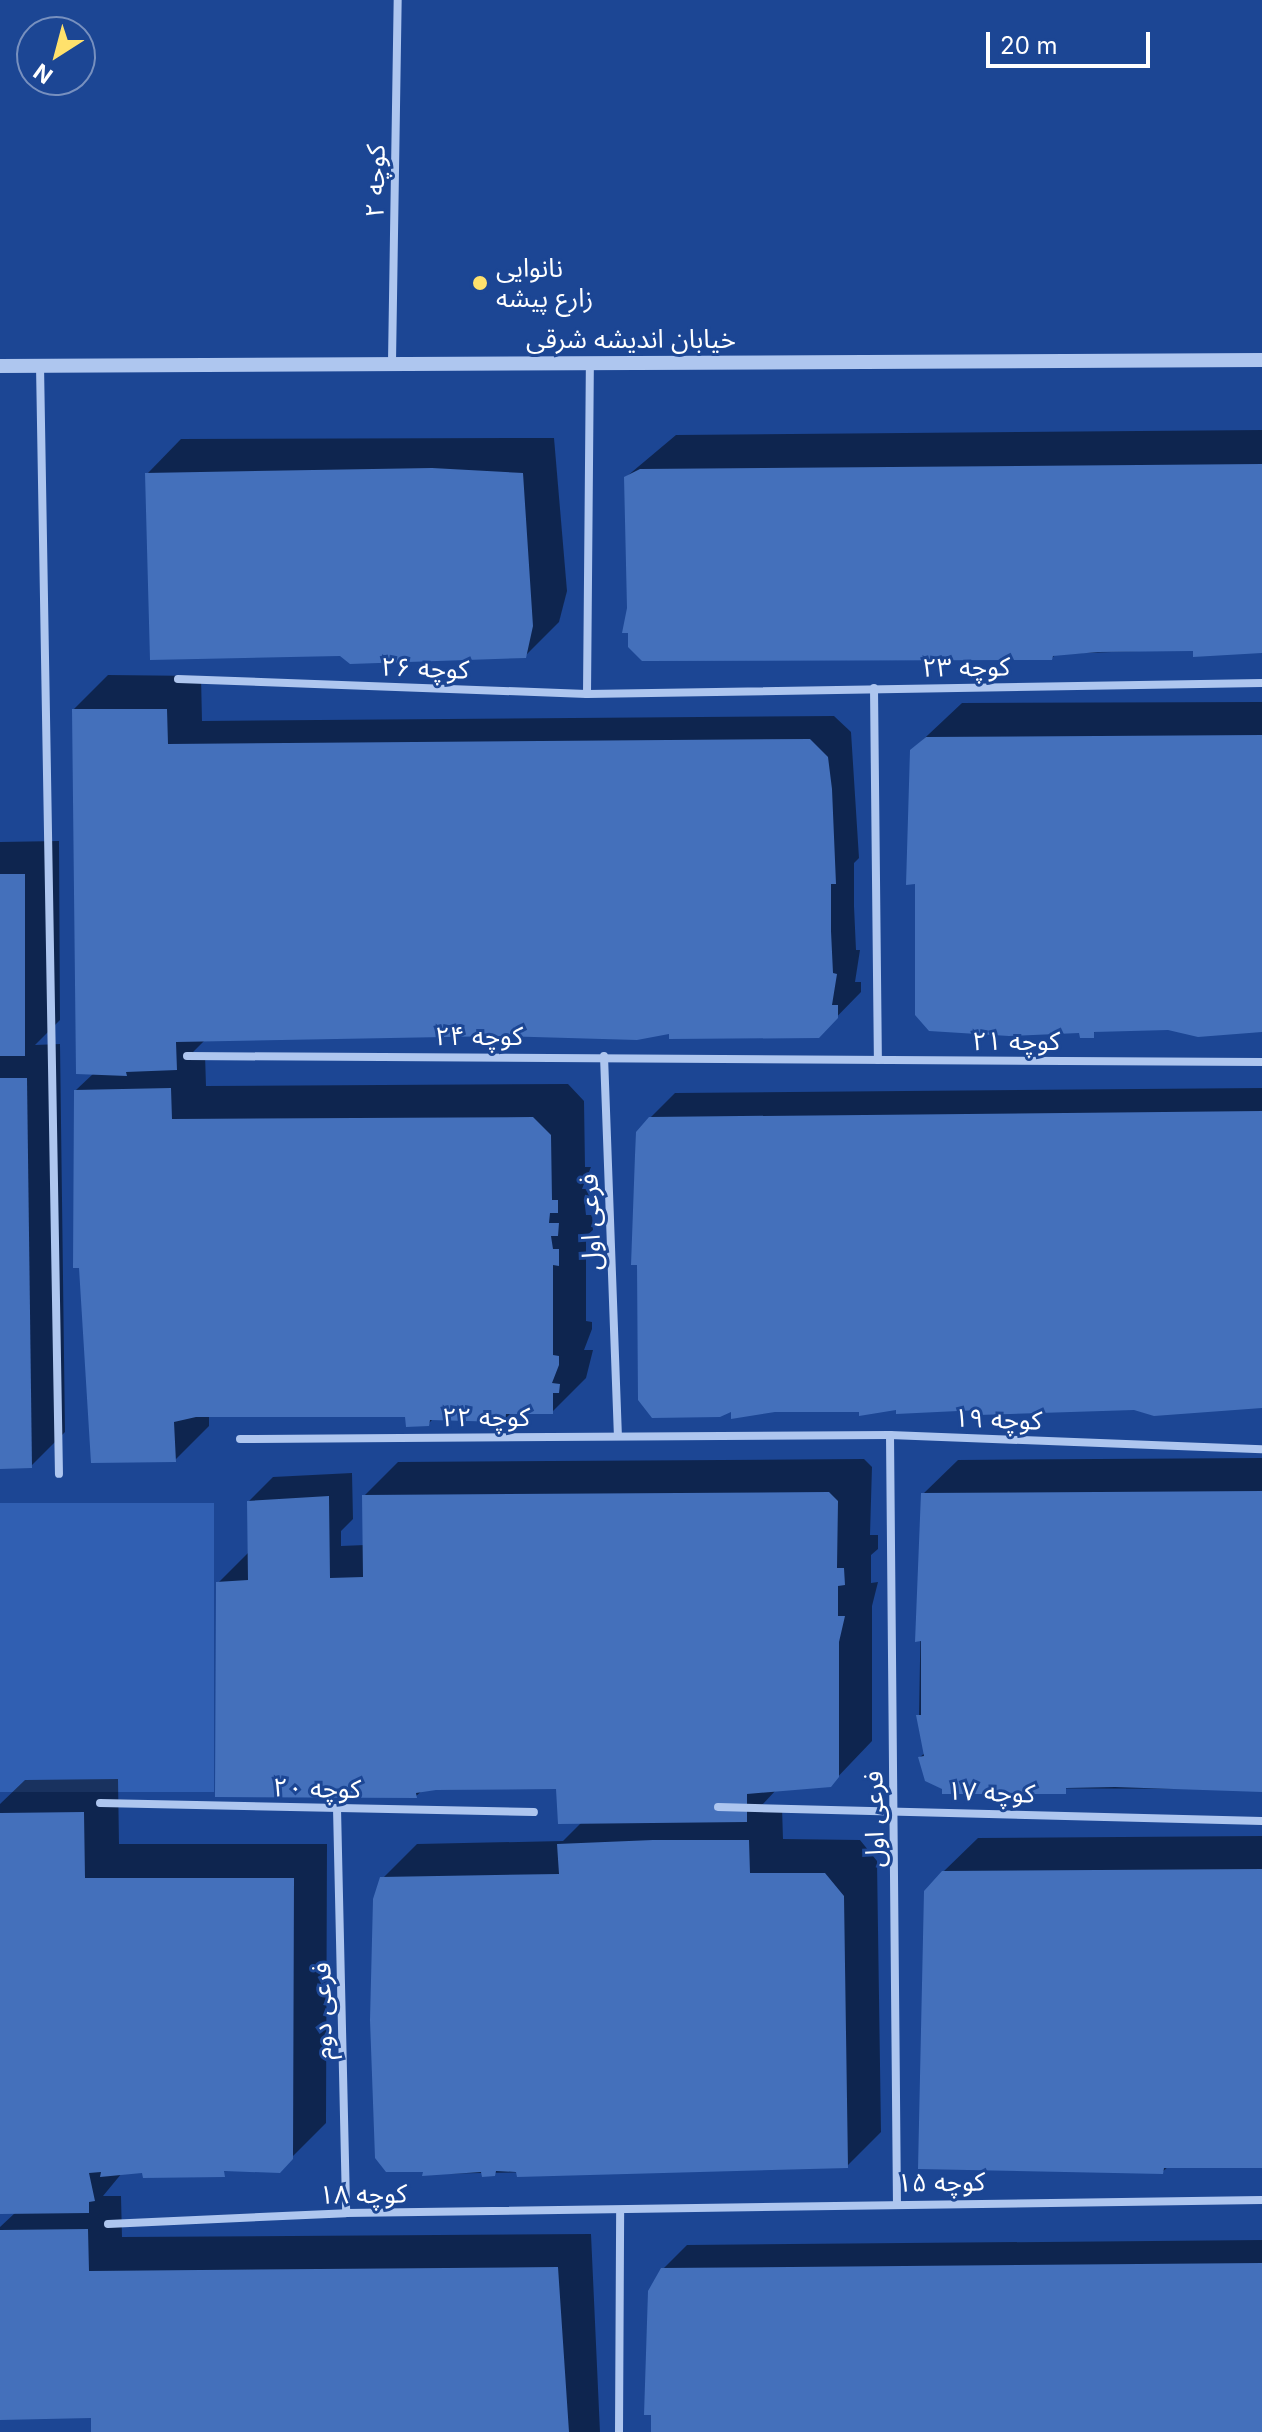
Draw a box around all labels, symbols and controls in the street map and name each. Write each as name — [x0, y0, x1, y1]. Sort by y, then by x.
north arrow — [16, 16, 96, 96]
scale bar — [990, 16, 1154, 66]
text: 20 m — [1000, 31, 1058, 60]
text: N — [29, 58, 57, 89]
street label: کوچه ۲ — [359, 144, 391, 218]
place label: نانوایی زارع پیشه — [496, 252, 593, 314]
marker: نانوایی زارع پیشه — [471, 274, 489, 292]
street label: خیابان اندیشه شرقی — [526, 323, 736, 355]
street label: کوچه ۲۶ — [380, 651, 470, 685]
street label: کوچه ۲۳ — [922, 651, 1010, 683]
street label: کوچه ۲۴ — [435, 1020, 523, 1052]
street label: کوچه ۲۱ — [972, 1025, 1060, 1057]
street label: فرعی اول — [573, 1173, 607, 1271]
street label: کوچه ۲۲ — [442, 1401, 530, 1433]
street label: کوچه ۱۹ — [953, 1402, 1043, 1436]
street label: فرعی اول — [858, 1770, 890, 1868]
street label: کوچه ۲۰ — [273, 1772, 361, 1804]
street label: کوچه ۱۷ — [946, 1775, 1036, 1809]
street label: فرعی دوم — [306, 1962, 338, 2060]
street label: کوچه ۱۵ — [897, 2166, 985, 2198]
street label: کوچه ۱۸ — [319, 2178, 407, 2210]

